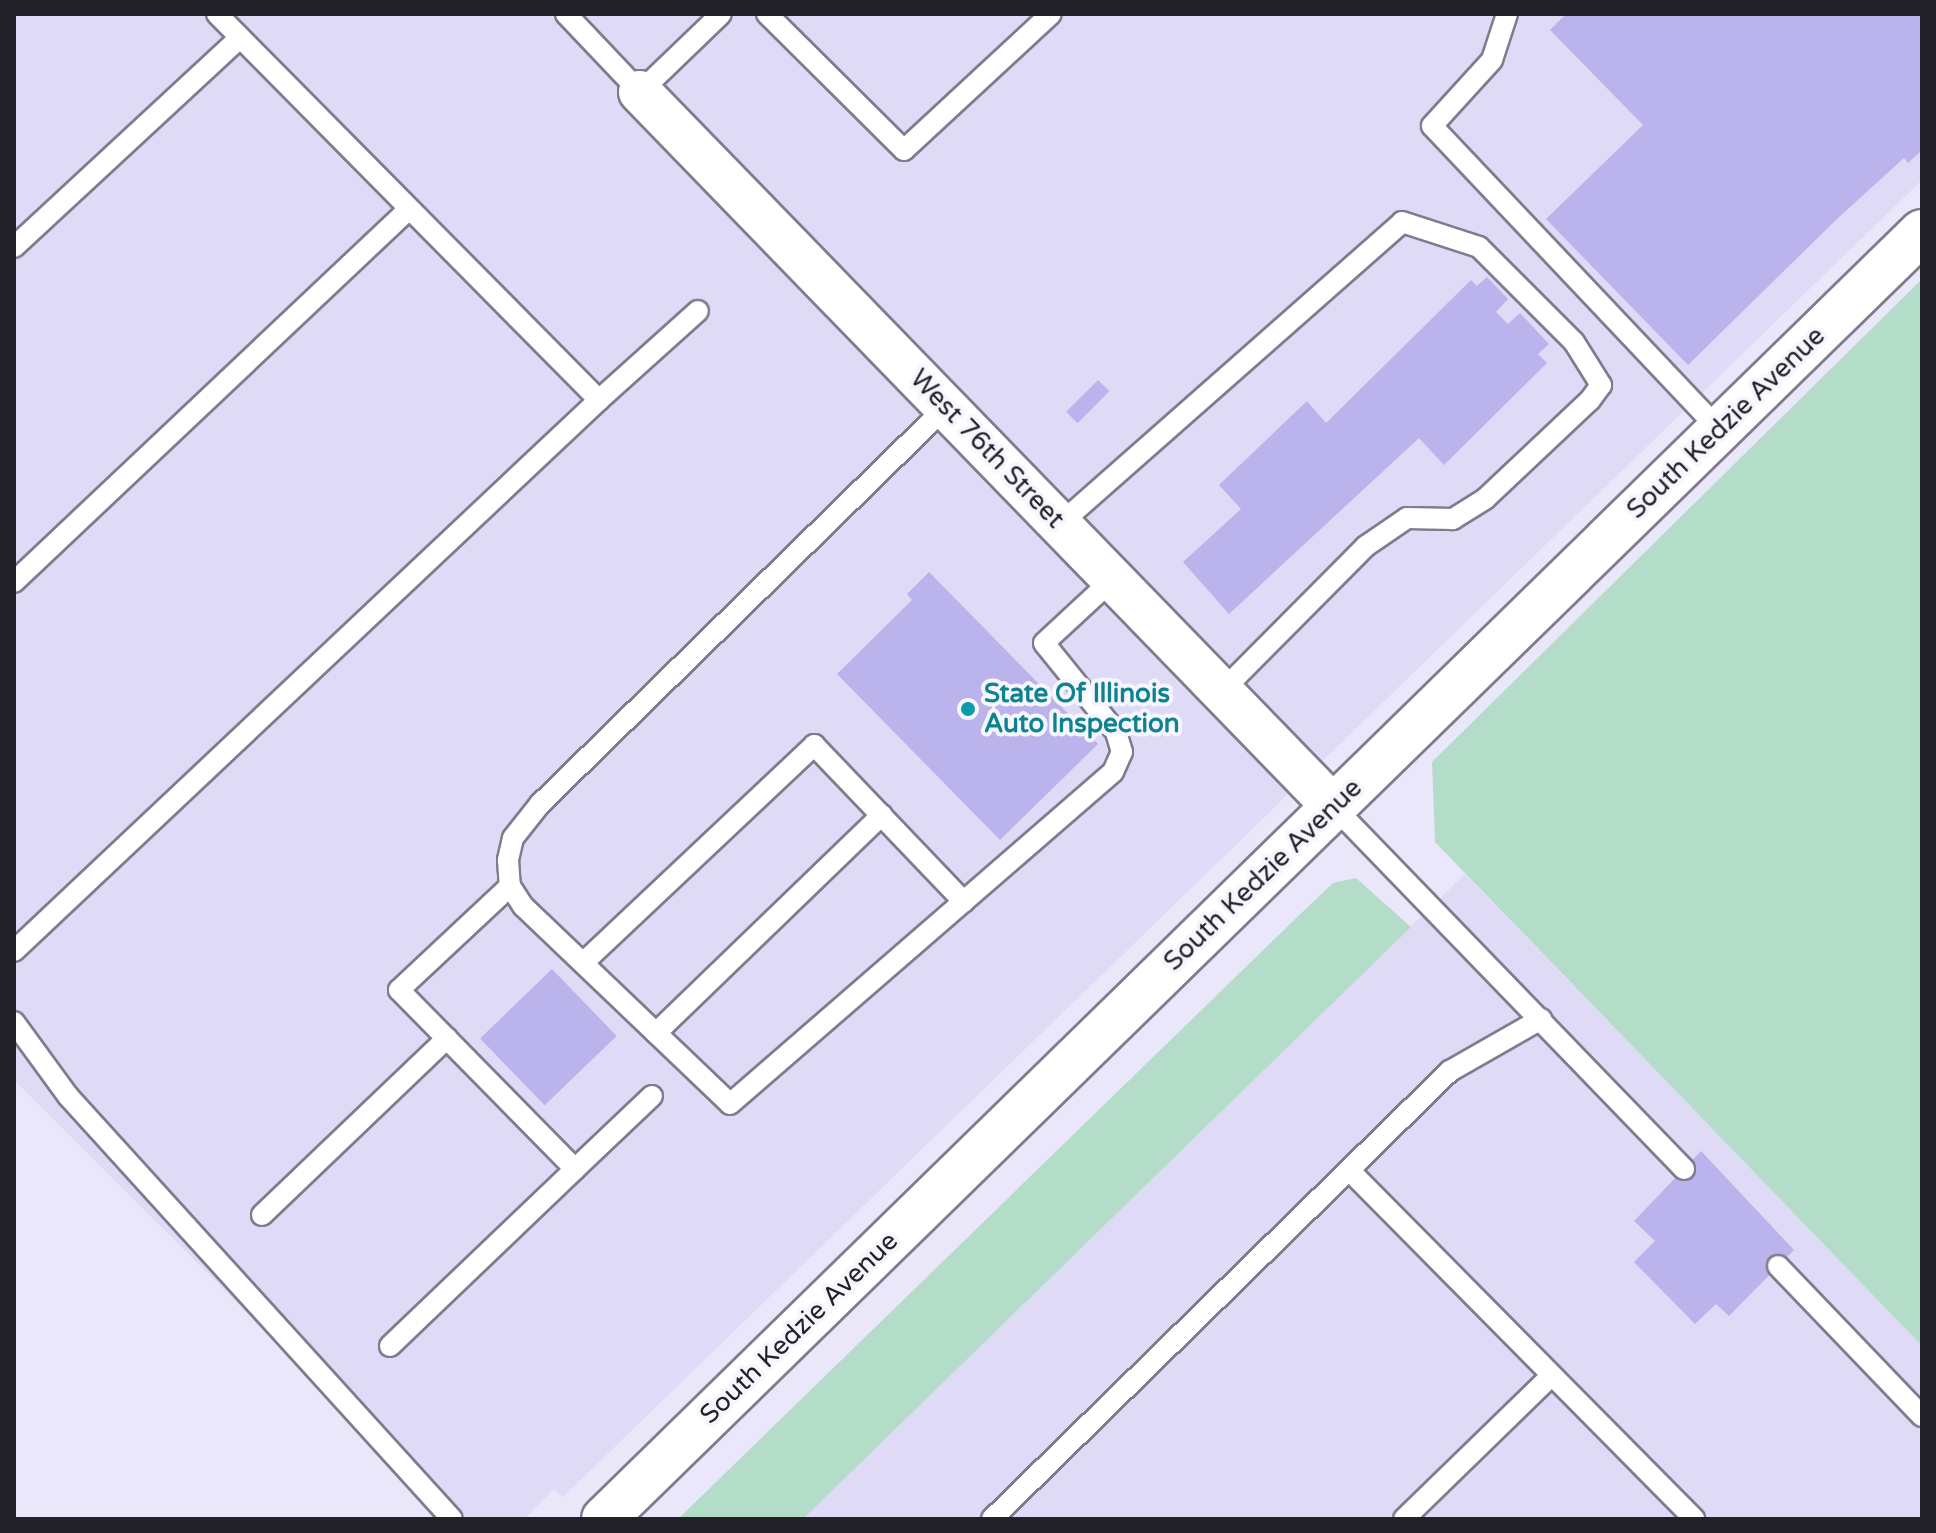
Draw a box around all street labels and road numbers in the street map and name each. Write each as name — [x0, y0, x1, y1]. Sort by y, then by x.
street label: South Kedzie Avenue — [1621, 321, 1831, 525]
street label: West 76th Street — [903, 363, 1071, 535]
street label: South Kedzie Avenue — [1158, 773, 1368, 977]
street label: South Kedzie Avenue — [694, 1226, 904, 1430]

